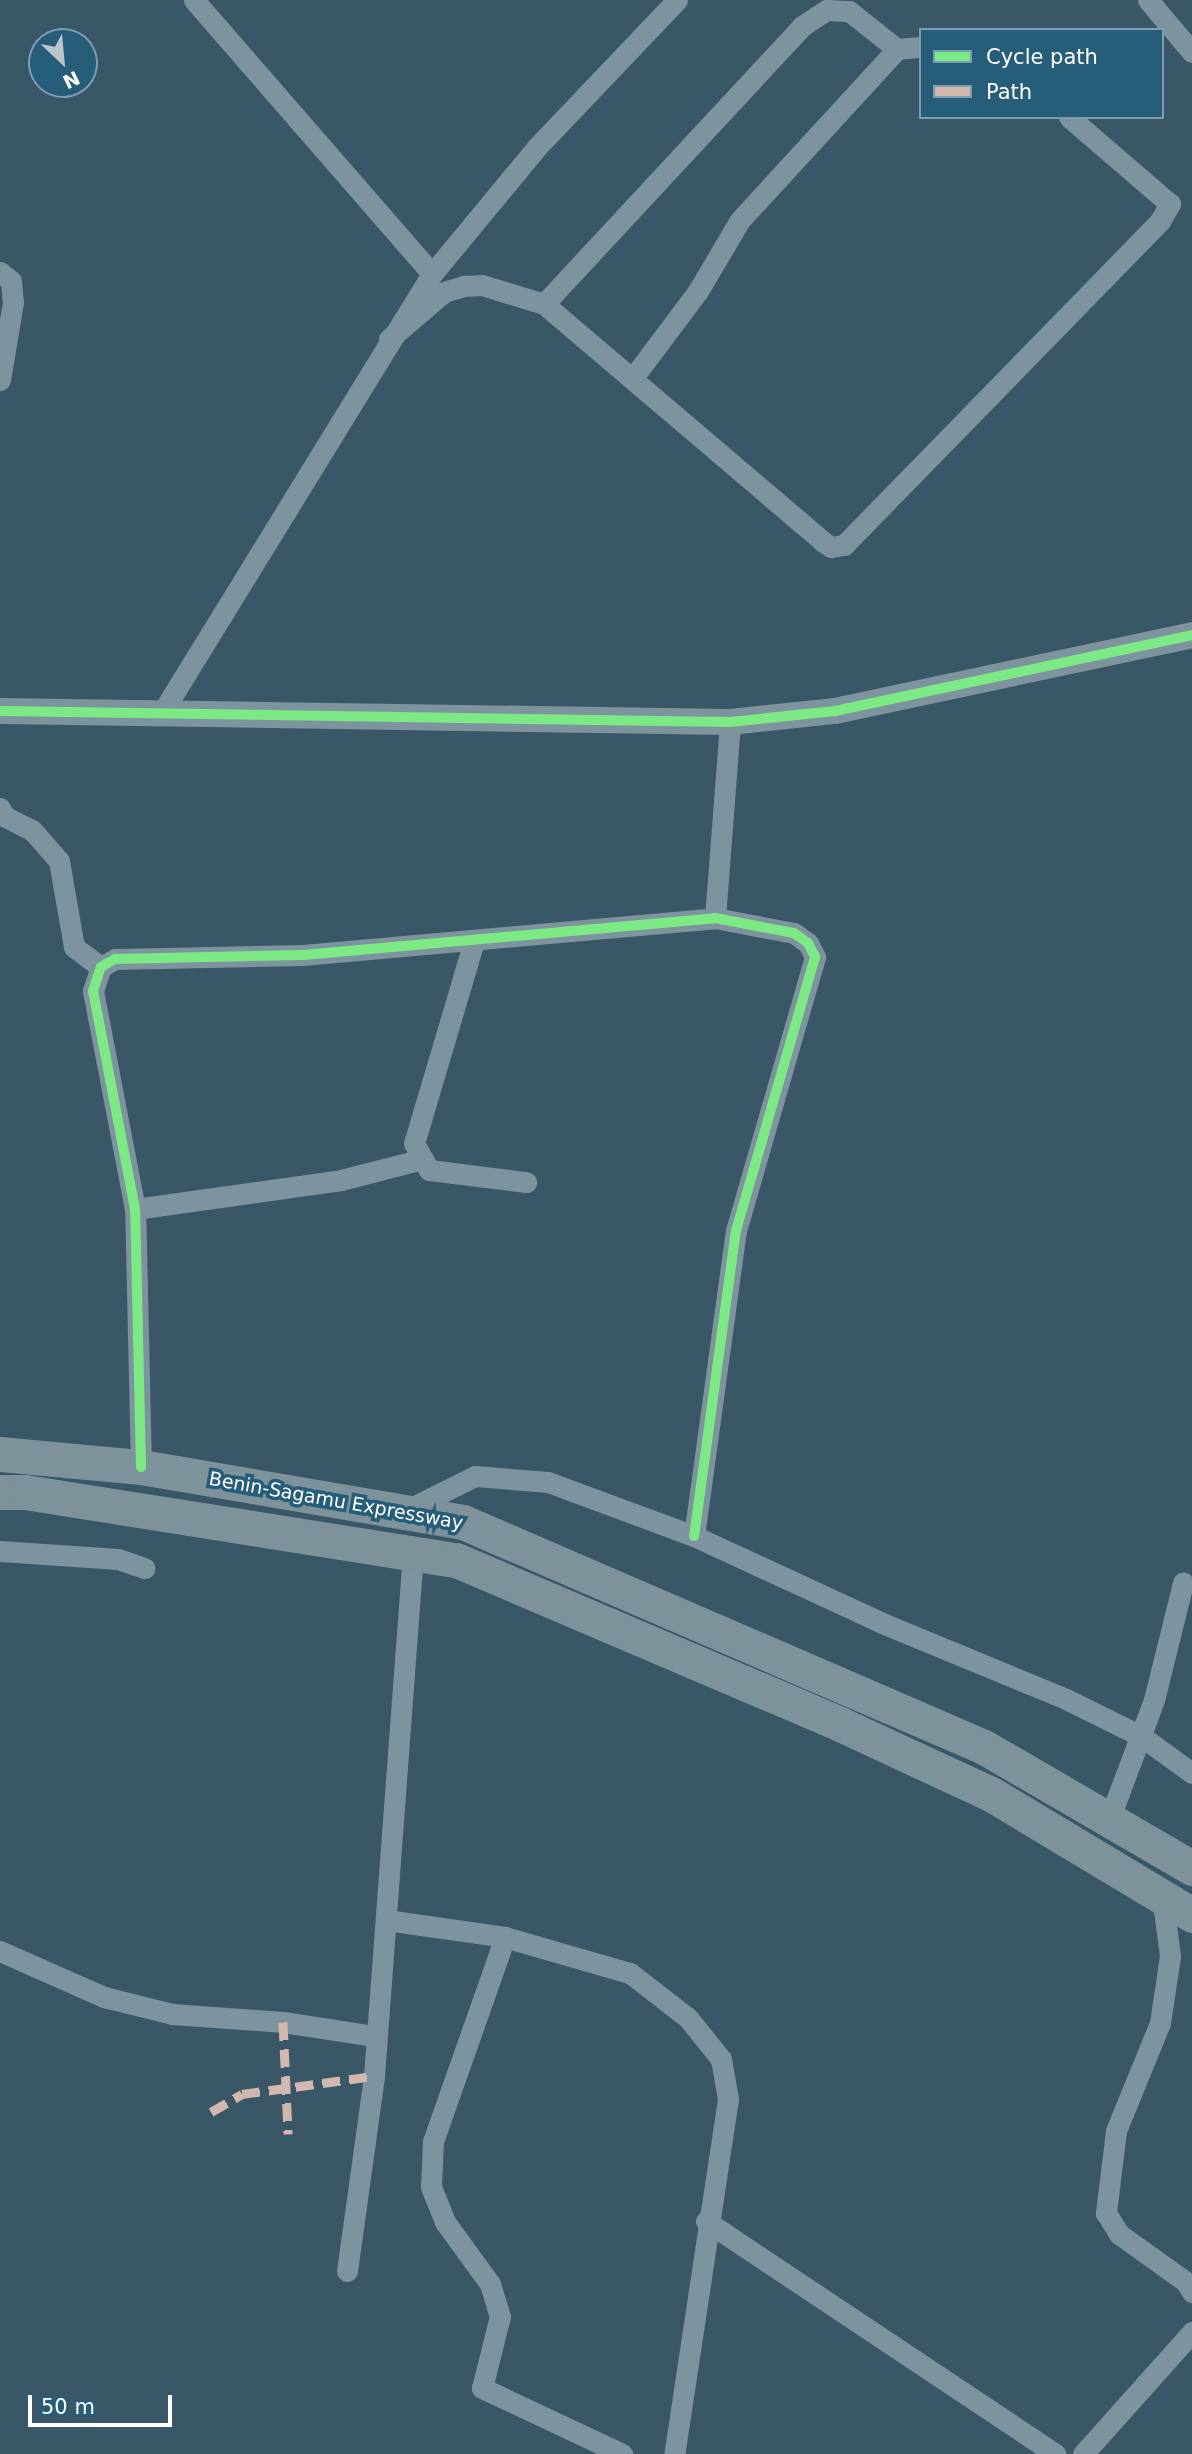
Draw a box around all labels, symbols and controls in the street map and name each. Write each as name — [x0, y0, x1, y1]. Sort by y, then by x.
north arrow — [28, 28, 98, 98]
legend — [919, 28, 1164, 119]
text: Cycle path — [986, 45, 1098, 69]
text: N — [59, 67, 83, 93]
text: Path — [986, 80, 1032, 104]
street label: Benin-Sagamu Expressway — [207, 1467, 465, 1535]
scale bar — [32, 2380, 175, 2424]
text: 50 m — [41, 2395, 95, 2419]

